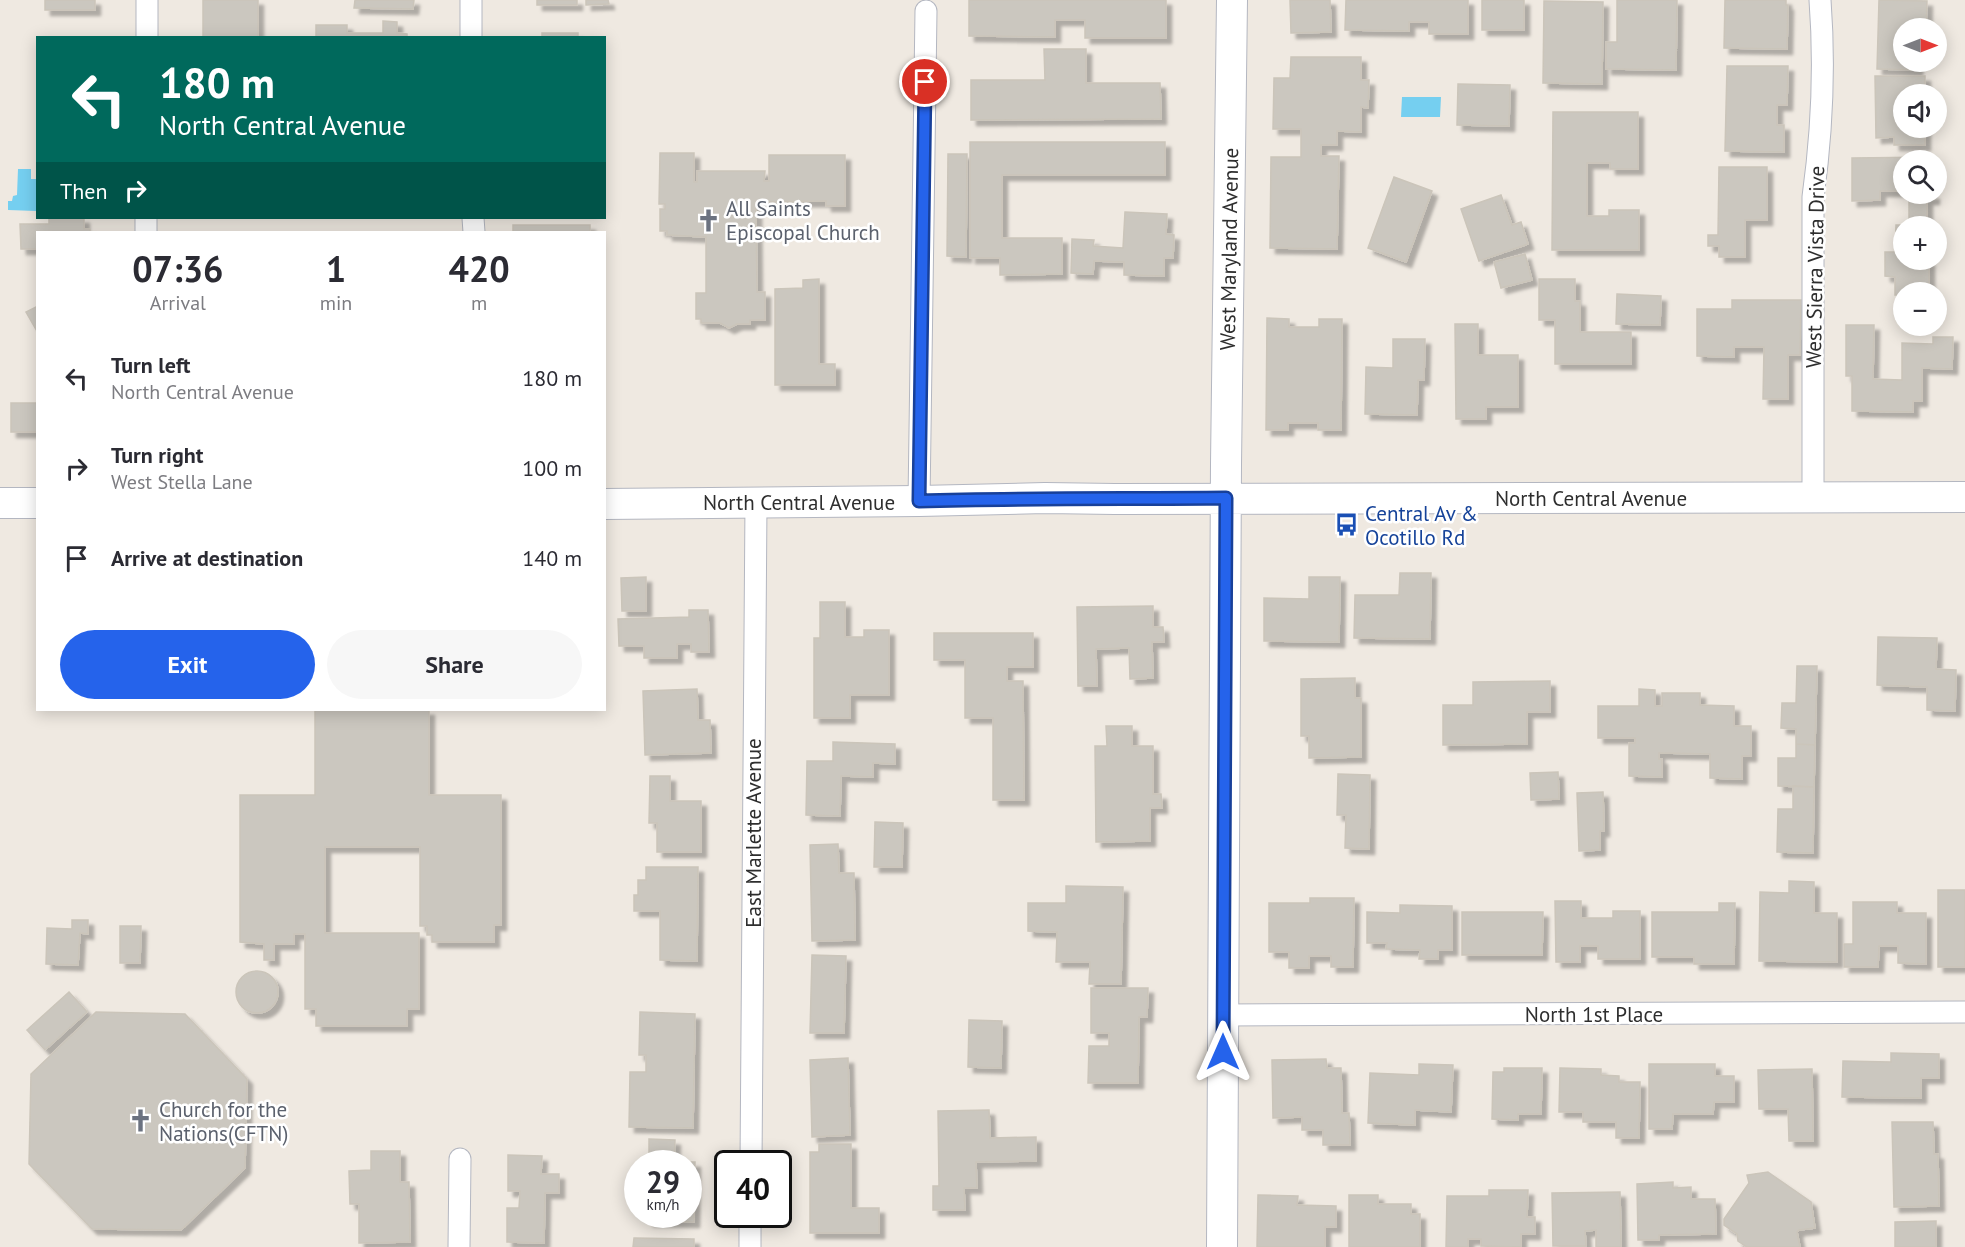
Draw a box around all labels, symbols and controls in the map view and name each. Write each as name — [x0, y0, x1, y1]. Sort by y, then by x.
north arrow — [1893, 18, 1947, 72]
map controls — [1893, 18, 1947, 336]
text: 180 m — [159, 55, 275, 110]
pin — [899, 56, 950, 107]
icon: left — [60, 60, 138, 138]
icon: arrive — [908, 65, 941, 98]
button: sound — [1893, 84, 1947, 138]
text: North Central Avenue — [159, 108, 406, 142]
street label: West Maryland Avenue — [1214, 148, 1244, 350]
button: search — [1893, 150, 1947, 204]
street label: West Sierra Vista Drive — [1800, 166, 1830, 368]
icon: right — [119, 174, 152, 207]
text: Then — [60, 177, 107, 205]
place label: All Saints Episcopal Church — [726, 195, 880, 246]
church icon: All Saints Episcopal Church — [695, 207, 721, 233]
button: + — [1893, 216, 1947, 270]
text: 07:36 — [132, 245, 224, 292]
text: 1 — [326, 245, 346, 292]
text: 420 — [449, 245, 510, 292]
button: − — [1893, 282, 1947, 336]
text: Arrival — [150, 290, 206, 316]
text: min — [320, 290, 352, 316]
text: m — [471, 290, 487, 316]
text: Turn left — [111, 351, 191, 379]
icon: left — [60, 362, 93, 395]
text: 180 m — [522, 364, 582, 392]
text: North Central Avenue — [111, 379, 294, 405]
text: Turn right — [111, 441, 203, 469]
icon: right — [60, 452, 93, 485]
text: 100 m — [522, 454, 582, 482]
text: West Stella Lane — [111, 469, 253, 495]
street label: North Central Avenue — [1495, 485, 1687, 512]
street label: North Central Avenue — [703, 489, 895, 516]
place label: Central Av & Ocotillo Rd — [1365, 500, 1478, 551]
bus stop icon: Central Av & Ocotillo Rd — [1334, 512, 1360, 538]
icon: arrive — [60, 542, 93, 575]
text: Arrive at destination — [111, 544, 303, 572]
text: 140 m — [522, 544, 582, 572]
button: Exit — [60, 630, 315, 699]
button: Share — [327, 630, 582, 699]
street label: East Marlette Avenue — [740, 738, 767, 928]
street label: North 1st Place — [1525, 1001, 1663, 1028]
position arrow — [1191, 1020, 1255, 1084]
place label: Church for the Nations(CFTN) — [159, 1096, 288, 1147]
church icon: Church for the Nations(CFTN) — [128, 1108, 154, 1134]
speed limit sign: 40 — [714, 1150, 792, 1228]
text: 29 — [646, 1162, 680, 1201]
text: km/h — [647, 1195, 679, 1214]

